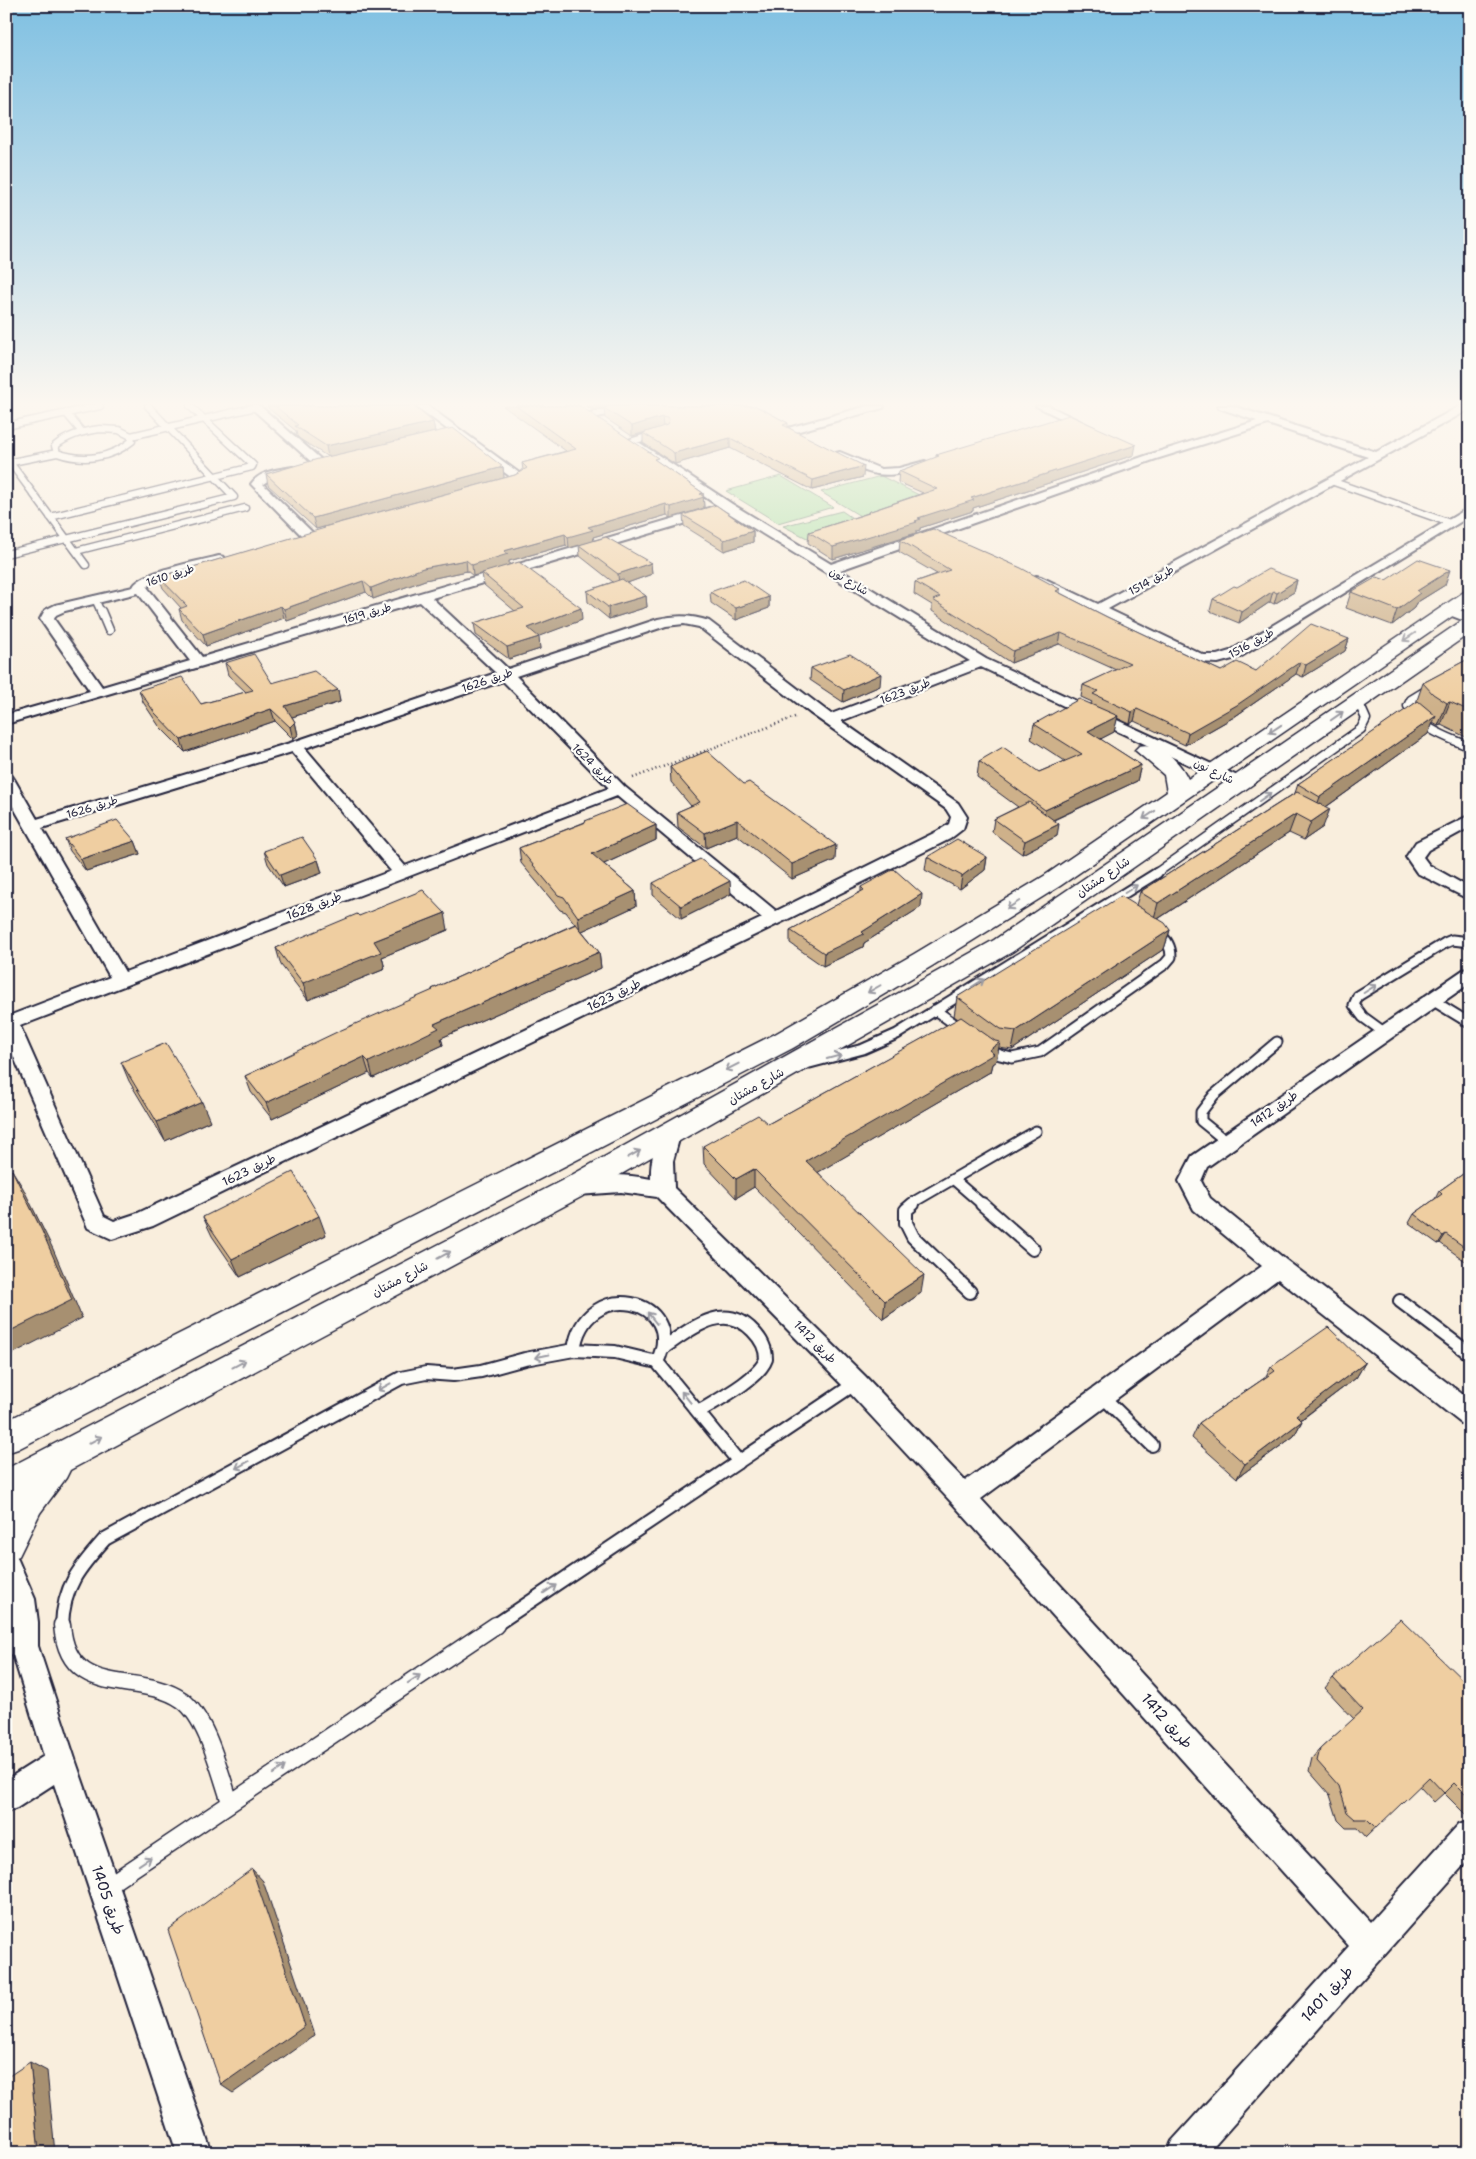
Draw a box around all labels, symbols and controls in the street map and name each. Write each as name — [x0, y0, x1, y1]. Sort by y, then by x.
street label: طريق 1610 — [144, 561, 196, 590]
street label: طريق 1514 — [1126, 562, 1176, 599]
street label: شارع نون — [826, 564, 871, 600]
street label: طريق 1619 — [341, 599, 393, 628]
street label: طريق 1516 — [1226, 625, 1277, 662]
one-way arrow — [1402, 632, 1416, 642]
street label: طريق 1626 — [460, 665, 515, 696]
street label: طريق 1623 — [878, 675, 933, 708]
one-way arrow — [1330, 711, 1344, 721]
one-way arrow — [1268, 724, 1282, 734]
street label: طريق 1624 — [569, 740, 617, 788]
street label: شارع نون — [1191, 755, 1236, 788]
one-way arrow — [1258, 792, 1272, 802]
street label: طريق 1626 — [65, 793, 120, 822]
one-way arrow — [1142, 810, 1156, 820]
street label: شارع مشتان — [1073, 853, 1134, 902]
one-way arrow — [1123, 883, 1137, 893]
street label: طريق 1628 — [284, 888, 344, 924]
one-way arrow — [1007, 900, 1021, 910]
street label: طريق 1623 — [585, 975, 643, 1015]
one-way arrow — [970, 978, 984, 988]
one-way arrow — [1362, 983, 1376, 993]
one-way arrow — [867, 984, 882, 994]
one-way arrow — [826, 1052, 842, 1061]
one-way arrow — [725, 1063, 740, 1072]
street label: شارع مشتان — [725, 1064, 787, 1109]
street label: طريق 1412 — [1247, 1087, 1301, 1131]
one-way arrow — [626, 1148, 640, 1158]
street label: طريق 1623 — [220, 1150, 278, 1190]
one-way arrow — [437, 1250, 451, 1260]
street label: شارع مشتان — [369, 1257, 431, 1301]
one-way arrow — [647, 1311, 658, 1324]
street label: طريق 1412 — [790, 1317, 840, 1367]
one-way arrow — [534, 1352, 550, 1361]
one-way arrow — [231, 1359, 246, 1369]
one-way arrow — [377, 1382, 392, 1392]
one-way arrow — [680, 1391, 691, 1404]
one-way arrow — [87, 1435, 102, 1444]
one-way arrow — [235, 1460, 249, 1470]
one-way arrow — [542, 1584, 556, 1594]
one-way arrow — [407, 1674, 421, 1684]
street label: طريق 1412 — [1137, 1689, 1197, 1753]
one-way arrow — [272, 1764, 286, 1774]
one-way arrow — [138, 1855, 152, 1866]
street label: طريق 1405 — [87, 1863, 129, 1937]
street label: طريق 1401 — [1297, 1962, 1357, 2026]

